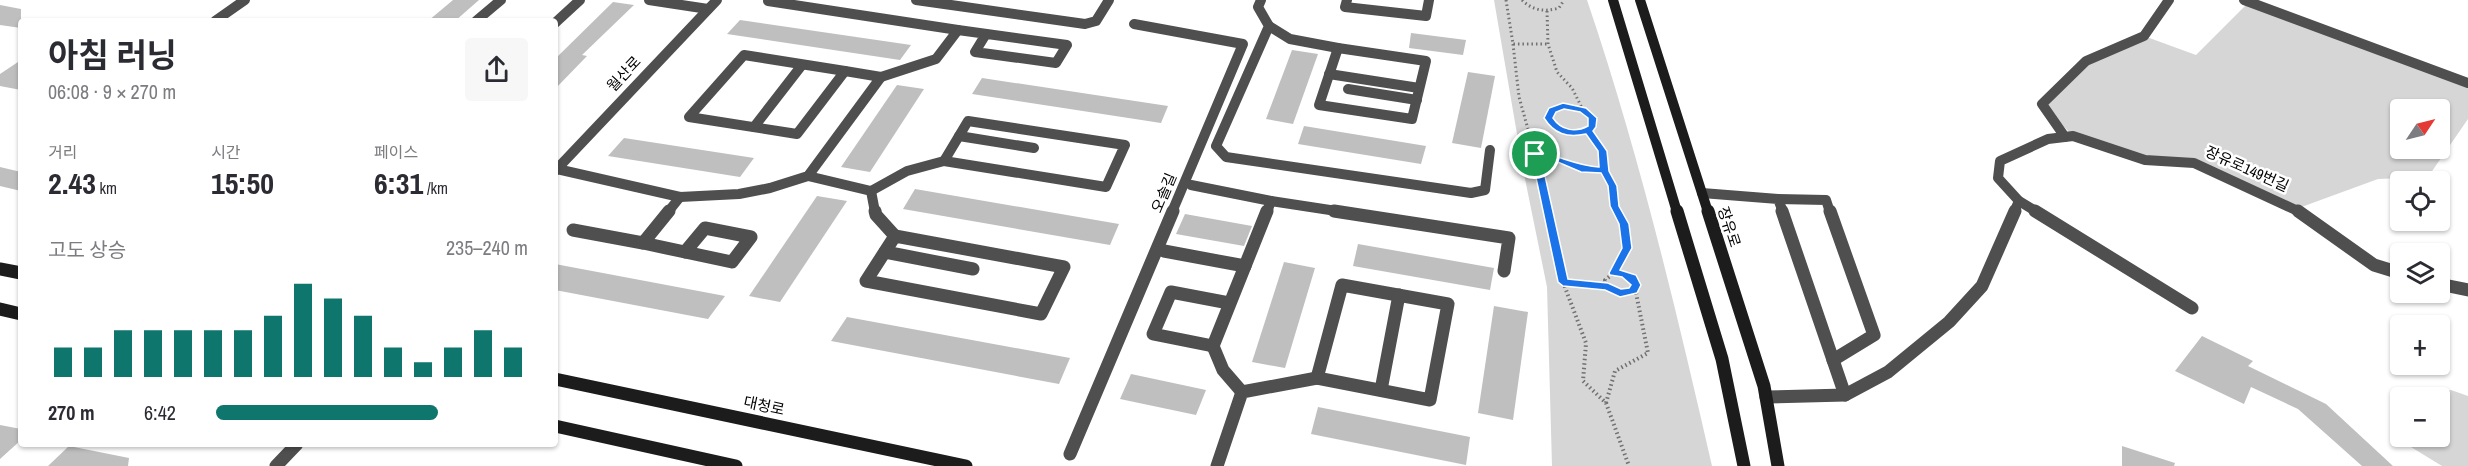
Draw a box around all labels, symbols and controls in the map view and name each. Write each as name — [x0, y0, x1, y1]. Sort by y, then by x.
text: 아침 러닝 — [48, 33, 177, 77]
button: share — [465, 38, 528, 101]
street label: 월산로 — [602, 51, 645, 96]
text: 06:08 · 9 × 270 m — [48, 78, 176, 105]
north arrow — [2390, 99, 2450, 159]
map controls — [2390, 99, 2450, 447]
pin — [1509, 128, 1560, 179]
icon: arrive — [1518, 137, 1551, 170]
text: 거리 — [48, 141, 77, 163]
text: 시간 — [211, 141, 240, 163]
text: 페이스 — [374, 141, 418, 163]
street label: 장유로149번길 — [2202, 141, 2292, 196]
text: 2.43 — [48, 163, 96, 203]
text: 15:50 — [211, 163, 274, 203]
text: 6:31 — [374, 163, 423, 203]
street label: 오솔길 — [1146, 170, 1181, 216]
button: locate — [2390, 171, 2450, 231]
text: km — [96, 177, 117, 199]
text: /km — [423, 177, 448, 199]
street label: 장유로 — [1713, 204, 1746, 250]
text: 235–240 m — [446, 234, 528, 261]
text: 고도 상승 — [48, 236, 126, 263]
button: layers — [2390, 243, 2450, 303]
button: + — [2390, 315, 2450, 375]
button: − — [2390, 387, 2450, 447]
street label: 대청로 — [742, 391, 787, 420]
text: 270 m — [48, 399, 95, 426]
text: 6:42 — [144, 399, 176, 426]

